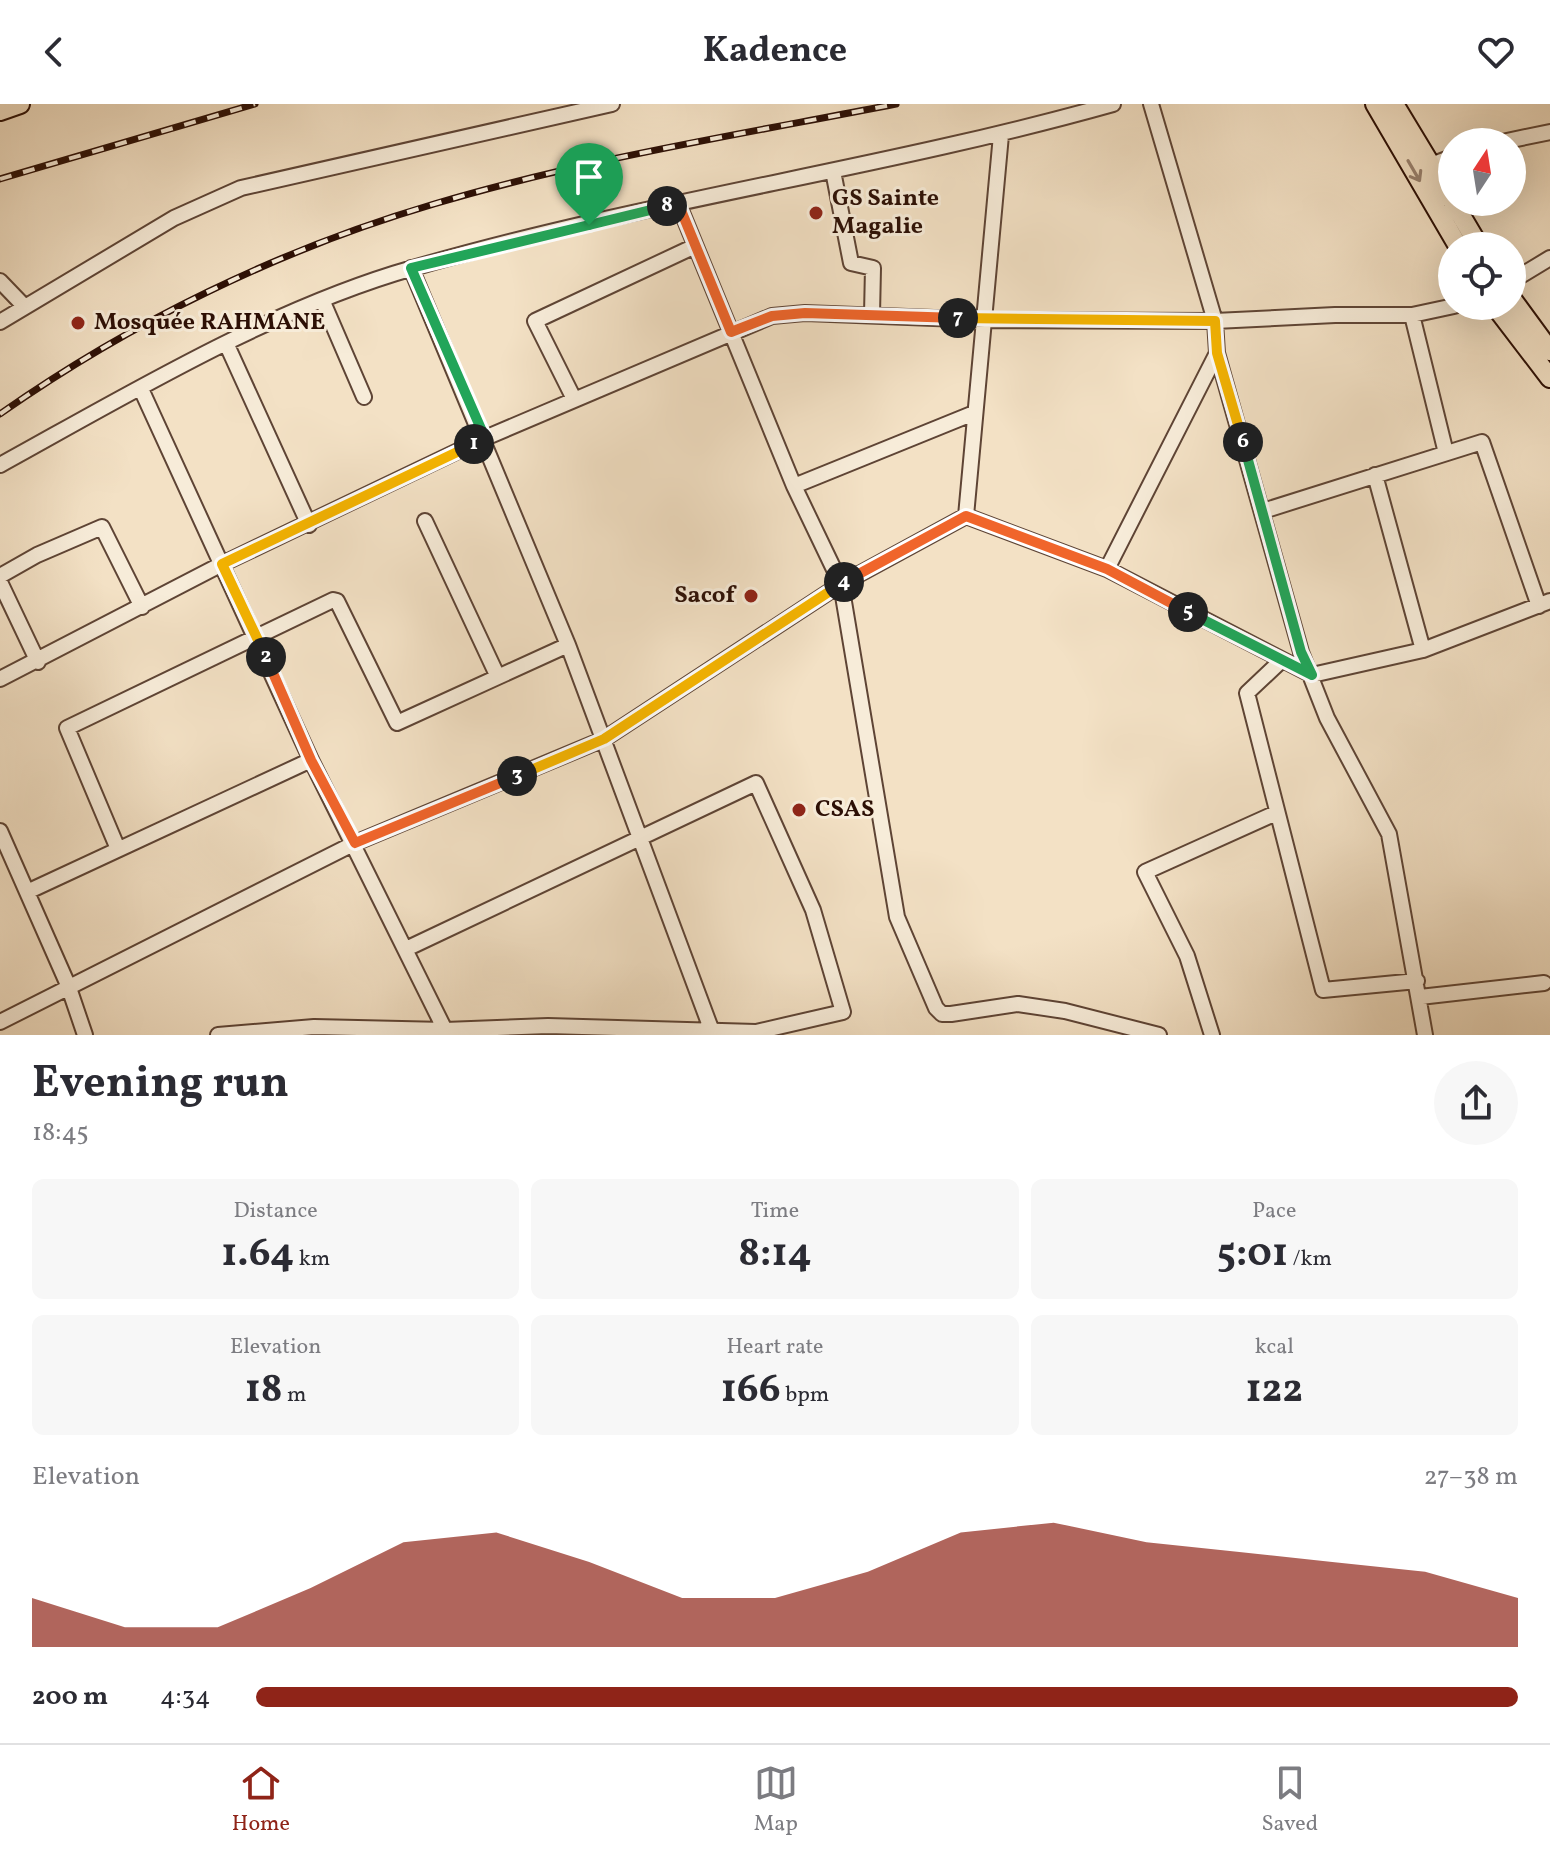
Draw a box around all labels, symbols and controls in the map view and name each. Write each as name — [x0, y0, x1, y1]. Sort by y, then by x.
text: Kadence — [703, 27, 847, 77]
icon: back — [32, 30, 76, 74]
icon: heart — [1474, 30, 1518, 74]
north arrow — [1438, 128, 1526, 216]
map controls — [1438, 128, 1526, 320]
pin — [555, 143, 623, 225]
icon: arrive — [567, 155, 611, 199]
one-way arrow — [1406, 159, 1422, 182]
place label: GS Sainte Magalie — [832, 182, 939, 244]
pin: 8 — [647, 186, 687, 226]
text: 8 — [661, 190, 673, 221]
marker: GS Sainte Magalie — [807, 204, 825, 222]
button: locate — [1438, 232, 1526, 320]
pin: 7 — [938, 298, 978, 338]
text: 7 — [953, 302, 963, 333]
place label: Mosquée RAHMANE — [94, 306, 325, 340]
marker: Mosquée RAHMANE — [69, 314, 87, 332]
pin: 6 — [1223, 422, 1263, 462]
pin: 1 — [454, 424, 494, 464]
text: 6 — [1237, 426, 1249, 457]
text: 1 — [470, 428, 478, 459]
pin: 4 — [824, 562, 864, 602]
text: 4 — [837, 566, 851, 597]
place label: Sacof — [674, 579, 738, 613]
marker: Sacof — [742, 587, 760, 605]
pin: 5 — [1168, 592, 1208, 632]
text: 5 — [1183, 596, 1193, 627]
pin: 2 — [246, 637, 286, 677]
text: 2 — [260, 641, 272, 672]
pin: 3 — [497, 756, 537, 796]
text: 3 — [511, 760, 523, 791]
place label: CSAS — [815, 793, 874, 827]
marker: CSAS — [790, 801, 808, 819]
text: Evening run — [32, 1054, 289, 1115]
button: share — [1434, 1061, 1518, 1145]
text: 18:45 — [32, 1115, 89, 1151]
text: Distance — [234, 1196, 318, 1227]
text: Time — [751, 1196, 799, 1227]
text: Pace — [1252, 1196, 1296, 1227]
text: 1.64 — [221, 1227, 294, 1283]
text: 8:14 — [738, 1227, 812, 1283]
text: 5:01 — [1217, 1227, 1288, 1283]
text: km — [294, 1244, 330, 1275]
text: /km — [1288, 1244, 1332, 1275]
text: Elevation — [230, 1332, 321, 1363]
text: Heart rate — [726, 1332, 824, 1363]
text: kcal — [1255, 1332, 1294, 1363]
text: 18 — [245, 1363, 283, 1419]
text: 166 — [721, 1363, 781, 1419]
text: 122 — [1245, 1363, 1303, 1419]
text: m — [283, 1380, 307, 1411]
text: bpm — [781, 1380, 829, 1411]
text: Elevation — [32, 1459, 140, 1495]
text: 27–38 m — [1424, 1459, 1518, 1495]
text: 200 m — [32, 1679, 108, 1715]
text: 4:34 — [160, 1679, 211, 1715]
tab: Home — [232, 1761, 290, 1840]
tab: Map — [754, 1761, 798, 1840]
tab: Saved — [1261, 1761, 1318, 1840]

